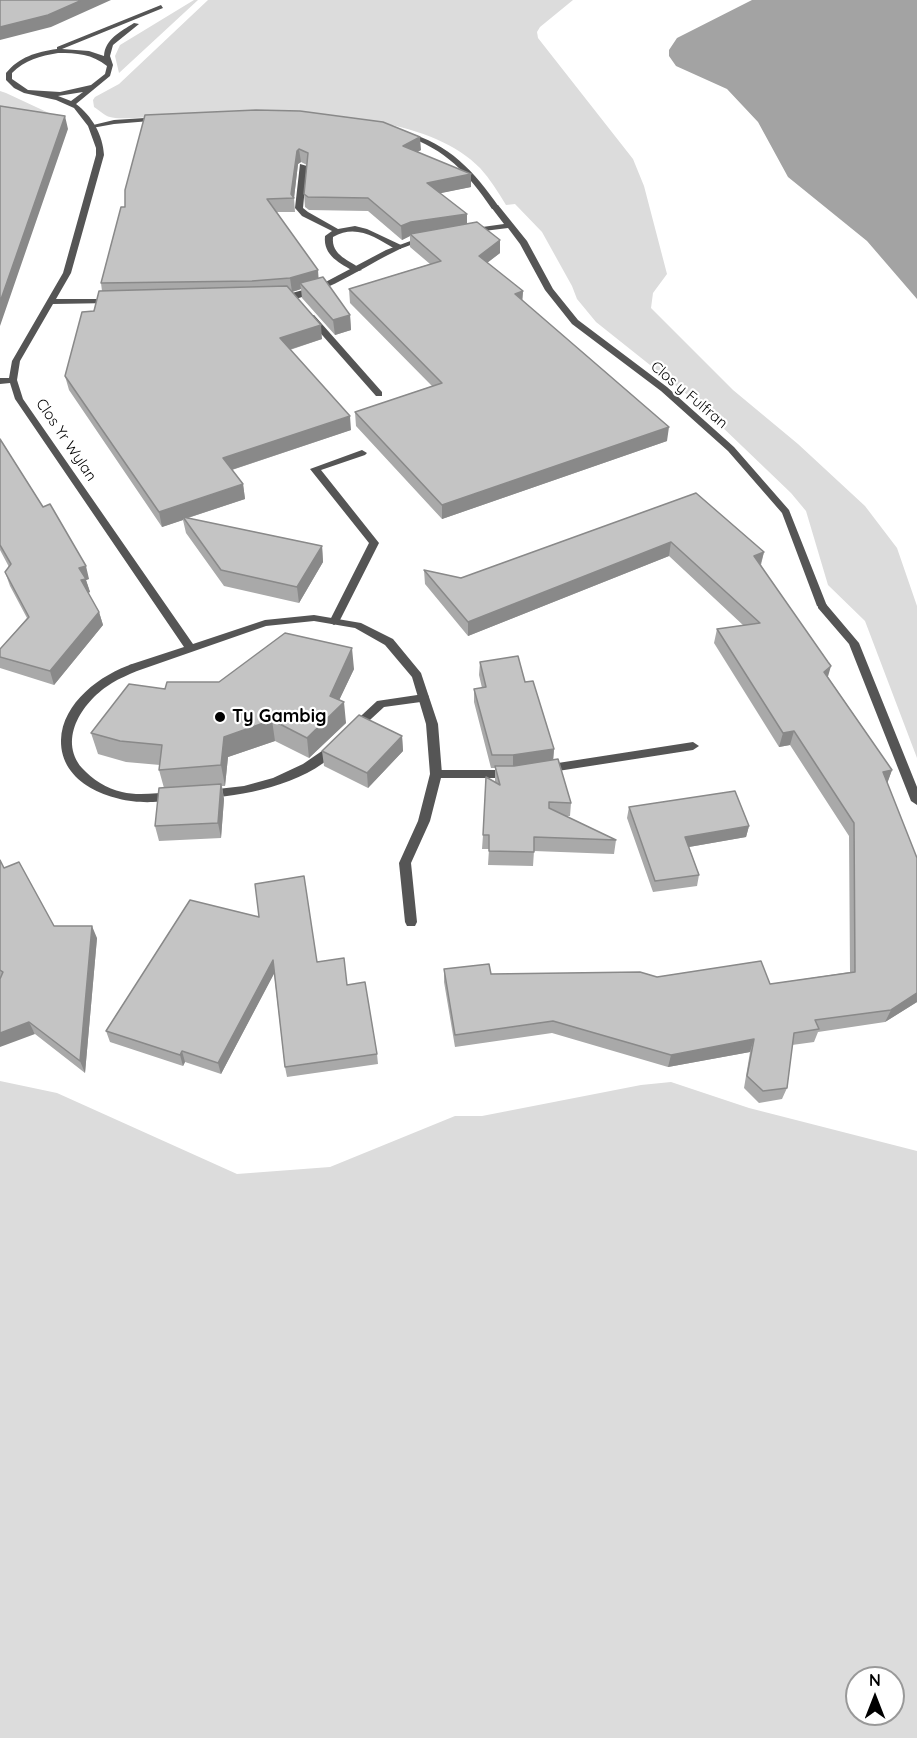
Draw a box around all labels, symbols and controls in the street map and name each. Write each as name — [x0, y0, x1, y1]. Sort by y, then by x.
street label: Clos y Fulfran — [647, 358, 731, 432]
street label: Clos Yr Wylan — [32, 395, 100, 485]
place label: Ty Gambig — [232, 706, 326, 728]
marker: Ty Gambig — [213, 710, 227, 724]
north arrow — [845, 1666, 905, 1726]
text: N — [869, 1670, 881, 1690]

